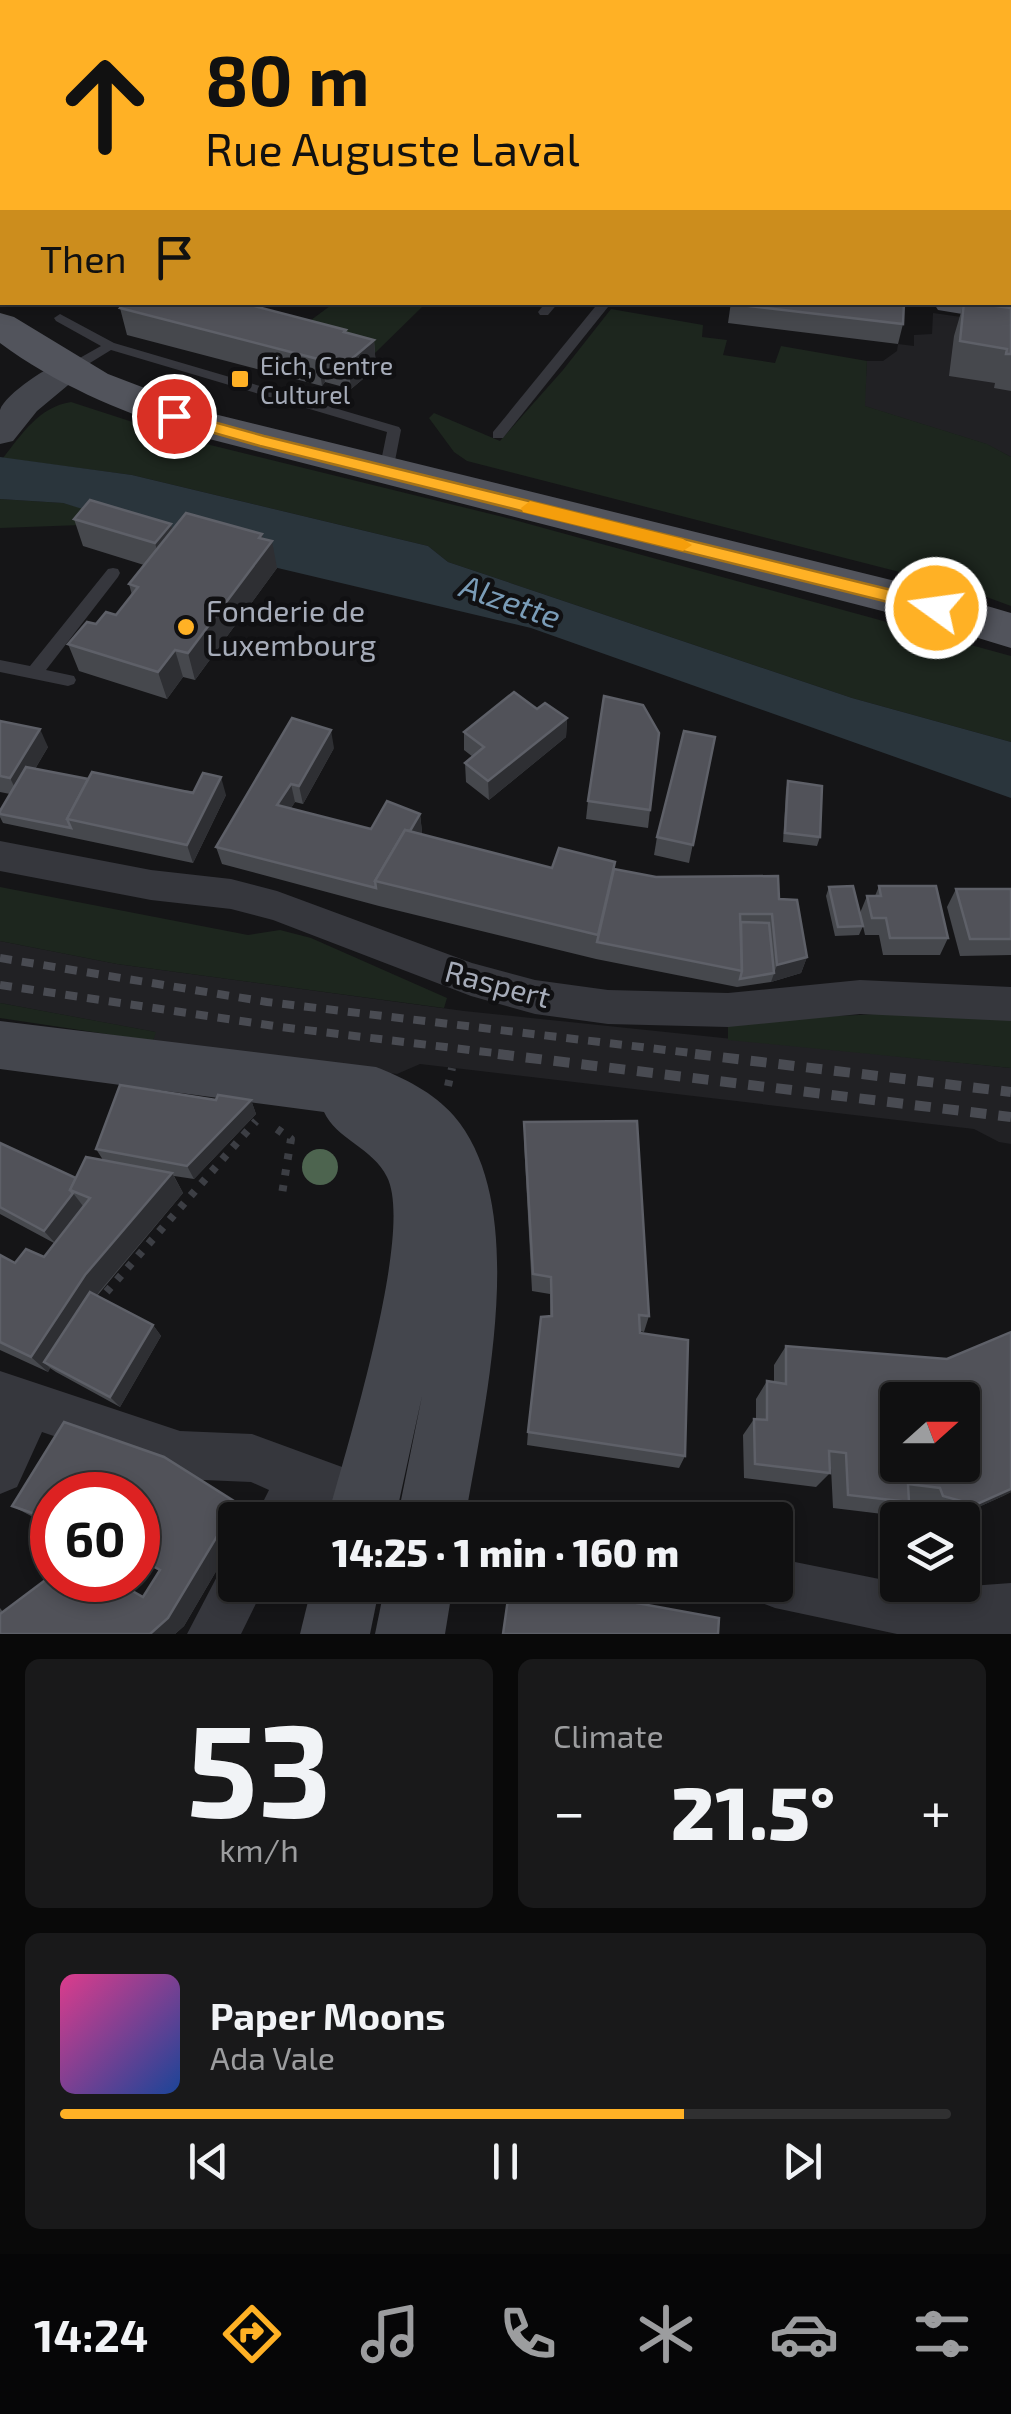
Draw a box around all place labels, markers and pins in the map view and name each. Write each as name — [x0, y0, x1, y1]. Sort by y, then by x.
place label: Eich, Centre Culturel — [260, 350, 393, 409]
marker: Eich, Centre Culturel — [229, 368, 251, 390]
pin — [132, 374, 217, 459]
place label: Fonderie de Luxembourg — [206, 592, 377, 662]
marker: Fonderie de Luxembourg — [175, 616, 197, 638]

